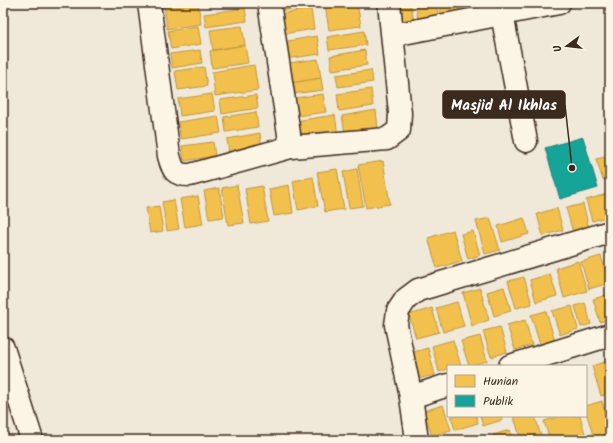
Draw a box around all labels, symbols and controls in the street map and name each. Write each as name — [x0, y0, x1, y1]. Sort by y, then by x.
north arrow — [547, 26, 587, 66]
text: U — [549, 42, 568, 54]
callout: Masjid Al Ikhlas — [443, 91, 565, 118]
text: Masjid Al Ikhlas — [451, 94, 557, 118]
legend — [447, 365, 587, 417]
text: Hunian — [483, 372, 518, 391]
text: Publik — [483, 392, 513, 411]

